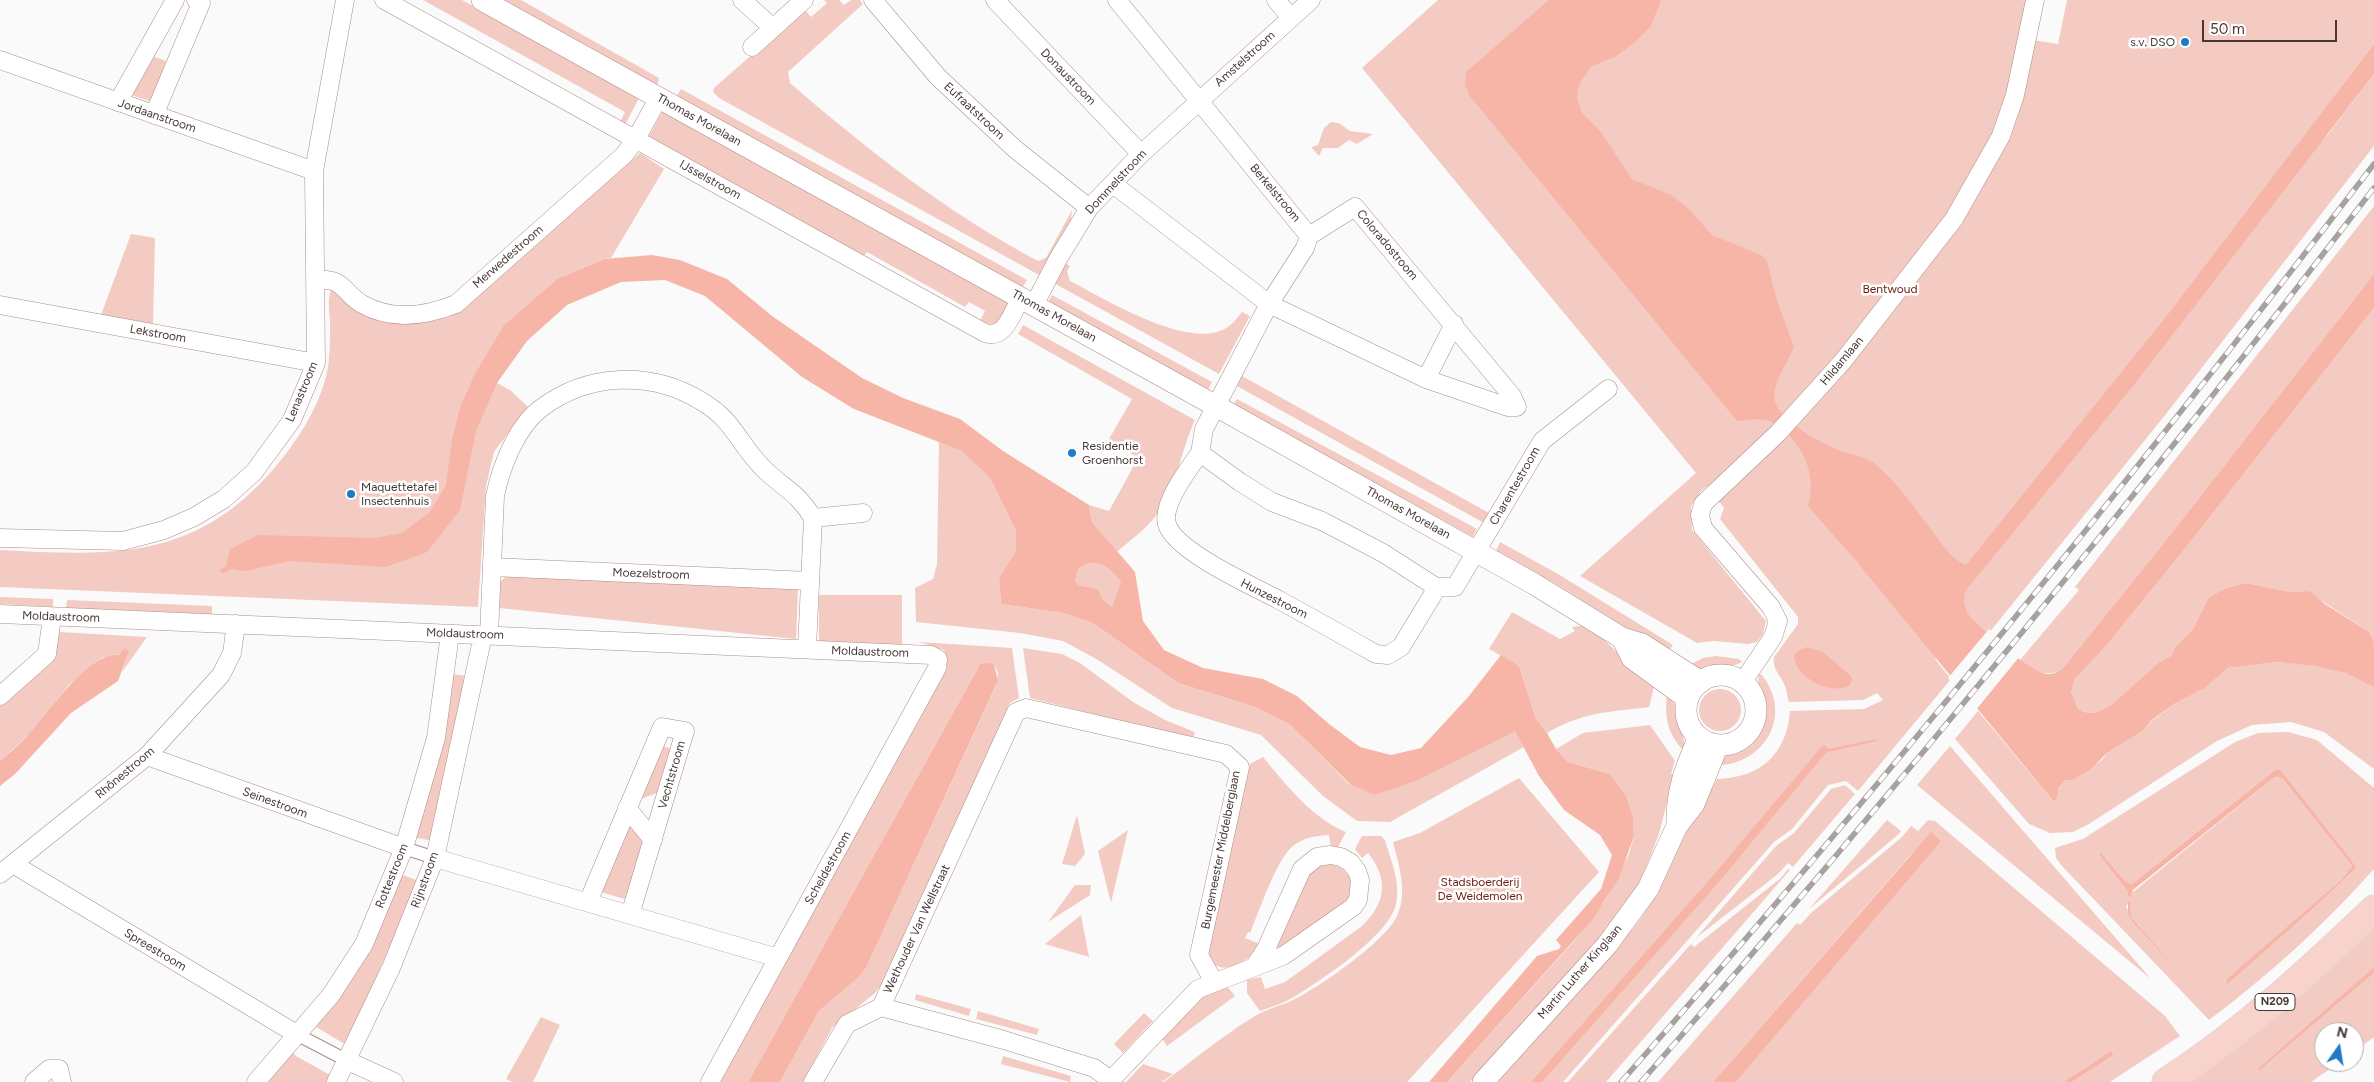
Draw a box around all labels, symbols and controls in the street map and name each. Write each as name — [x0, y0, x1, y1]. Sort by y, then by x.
scale bar — [2204, 10, 2339, 42]
text: 50 m — [2210, 20, 2245, 38]
street label: Amstelstroom — [1212, 28, 1278, 90]
place label: s.v. DSO — [2130, 35, 2175, 49]
marker: s.v. DSO — [2179, 36, 2191, 48]
street label: Donaustroom — [1037, 46, 1099, 108]
street label: Eufraatstroom — [941, 79, 1007, 143]
street label: Thomas Morelaan — [654, 91, 744, 149]
street label: Jordaanstroom — [116, 96, 198, 136]
street label: Dommelstroom — [1082, 147, 1150, 217]
street label: IJsselstroom — [677, 157, 743, 203]
street label: Berkelstroom — [1247, 161, 1303, 225]
street label: Coloradostroom — [1353, 207, 1421, 283]
street label: Merwedestroom — [470, 223, 546, 291]
park label: Bentwoud — [1862, 282, 1918, 296]
street label: Thomas Morelaan — [1009, 287, 1099, 345]
street label: Lekstroom — [129, 322, 187, 346]
street label: Hildamlaan — [1817, 334, 1867, 388]
street label: Lenastroom — [283, 360, 321, 424]
place label: Residentie Groenhorst — [1082, 439, 1143, 467]
street label: Charentestroom — [1487, 444, 1543, 528]
marker: Residentie Groenhorst — [1066, 447, 1078, 459]
place label: Maquettetafel Insectenhuis — [361, 480, 437, 508]
street label: Thomas Morelaan — [1363, 484, 1453, 542]
marker: Maquettetafel Insectenhuis — [345, 488, 357, 500]
street label: Moezelstroom — [612, 565, 690, 583]
street label: Hunzestroom — [1238, 576, 1310, 622]
street label: Moldaustroom — [22, 608, 100, 626]
street label: Moldaustroom — [426, 625, 504, 643]
street label: Moldaustroom — [831, 643, 909, 661]
street label: Vechtstroom — [655, 739, 689, 811]
street label: Rhônestroom — [93, 744, 157, 802]
street label: Burgemeester Middelberglaan — [1199, 770, 1243, 930]
street label: Seinestroom — [240, 785, 310, 821]
street label: Scheldestroom — [802, 829, 854, 907]
street label: Rottestroom — [373, 842, 411, 910]
street label: Rijnstroom — [408, 850, 442, 910]
street label: Wethouder Van Wellstraat — [881, 862, 953, 996]
park label: Stadsboerderij De Weidemolen — [1438, 875, 1522, 903]
street label: Martin Luther Kinglaan — [1535, 922, 1625, 1022]
street label: Spreestroom — [121, 926, 189, 974]
road number: N209 — [2255, 994, 2295, 1010]
north arrow — [2314, 1022, 2364, 1072]
text: N — [2335, 1023, 2349, 1042]

